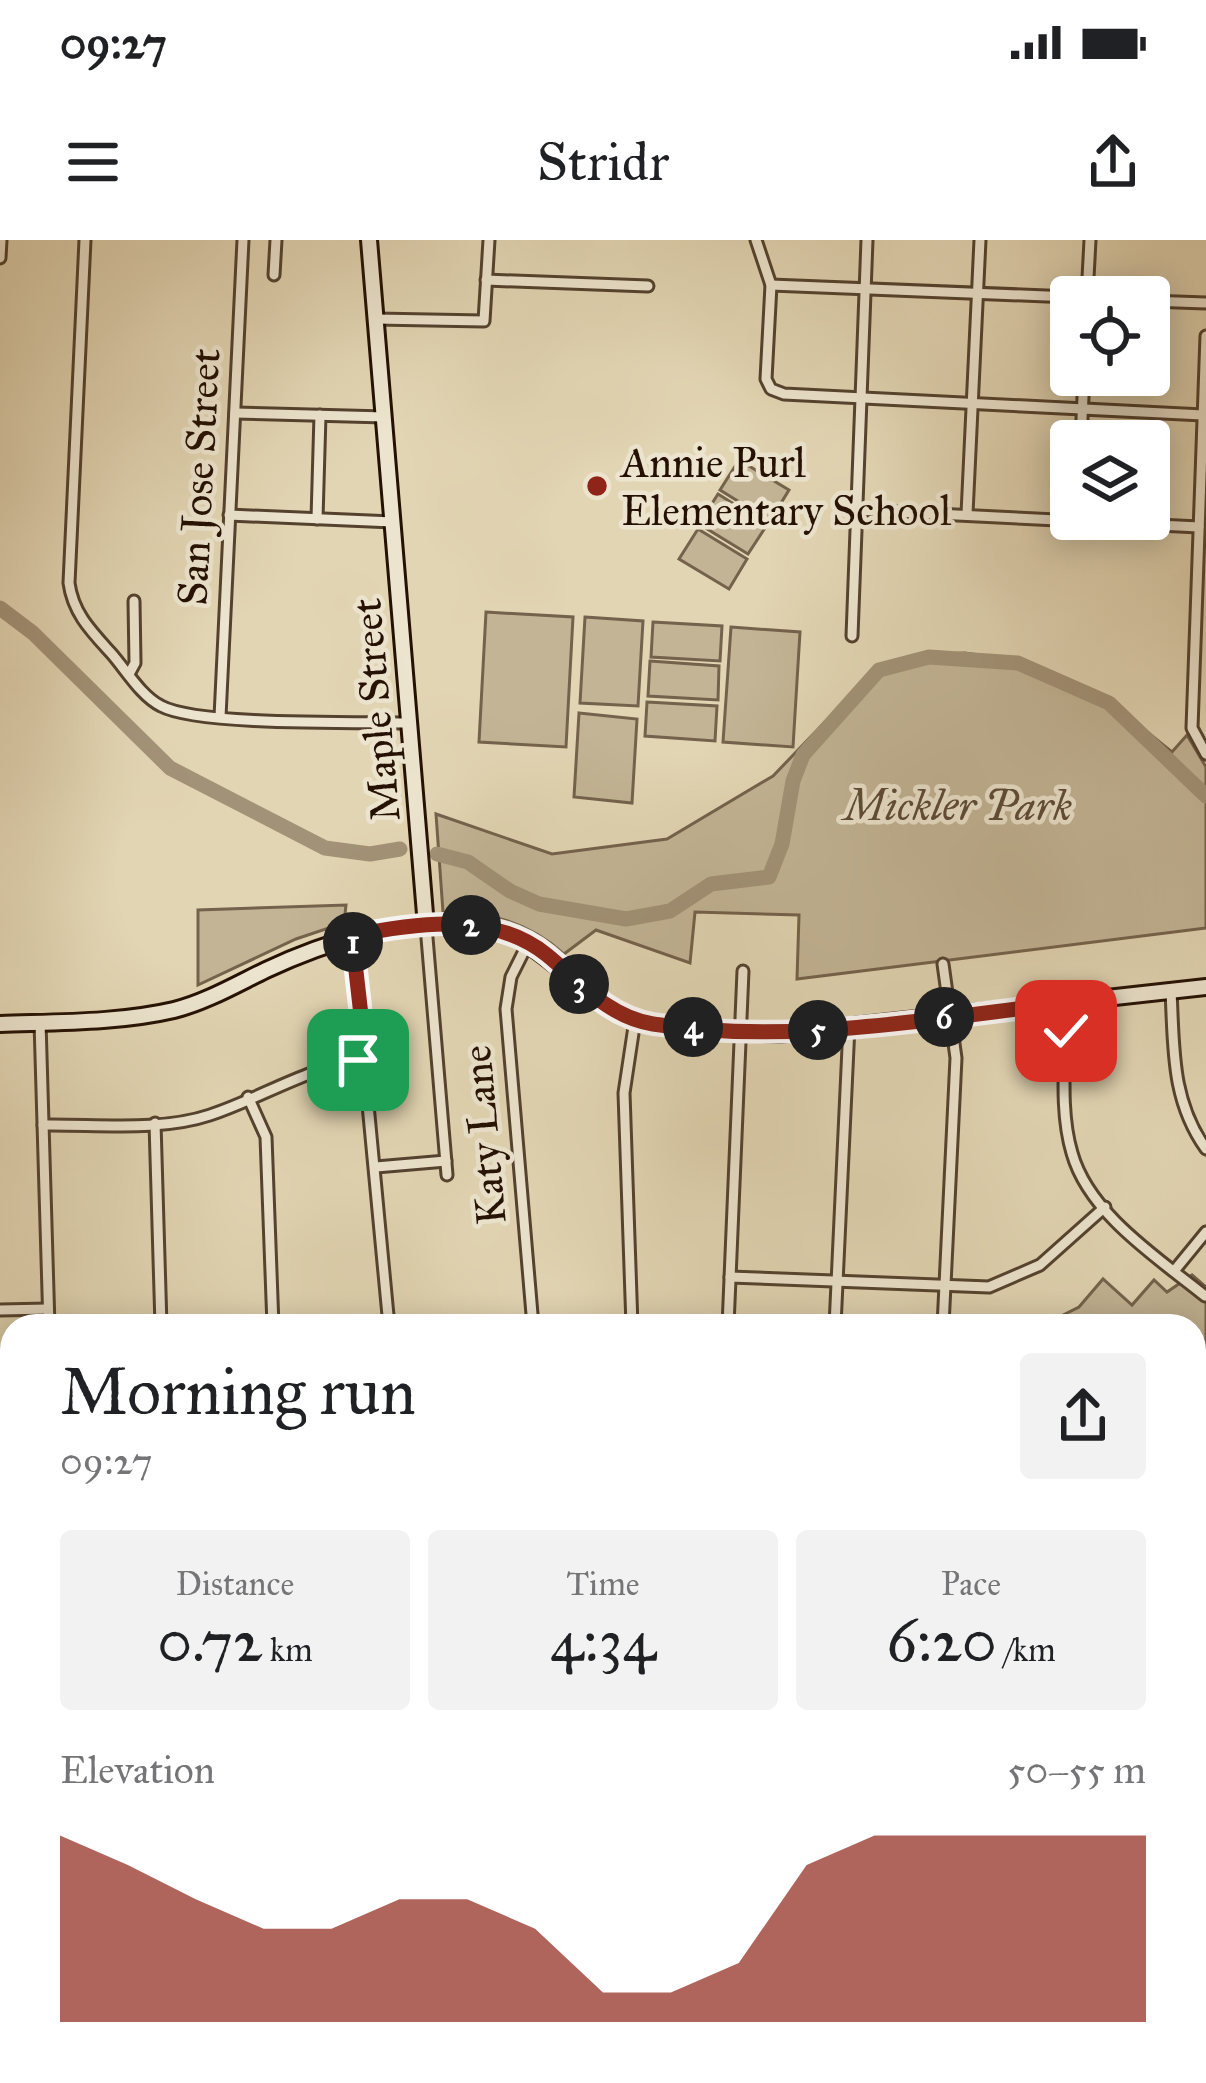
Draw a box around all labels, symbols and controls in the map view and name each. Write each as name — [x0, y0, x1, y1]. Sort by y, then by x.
text: 09:27 — [60, 15, 167, 70]
icon: menu — [60, 129, 126, 195]
text: Stridr — [537, 129, 669, 195]
icon: share — [1080, 129, 1146, 195]
map controls — [1050, 276, 1170, 540]
button: locate — [1050, 276, 1170, 396]
street label: San Jose Street — [166, 347, 232, 607]
button: layers — [1050, 420, 1170, 540]
place label: Annie Purl Elementary School — [619, 437, 952, 537]
marker: Annie Purl Elementary School — [584, 473, 610, 499]
street label: Maple Street — [340, 596, 412, 824]
park label: Mickler Park — [840, 780, 1072, 832]
pin: 2 — [441, 895, 501, 955]
text: 2 — [463, 905, 479, 945]
pin: 1 — [323, 912, 383, 972]
text: 1 — [346, 922, 360, 962]
pin: 3 — [549, 954, 609, 1014]
text: 3 — [572, 964, 586, 1004]
pin — [1015, 980, 1117, 1082]
pin: 6 — [914, 987, 974, 1047]
pin: 4 — [663, 997, 723, 1057]
text: 6 — [936, 997, 952, 1037]
icon: check — [1033, 998, 1099, 1064]
pin: 5 — [788, 1000, 848, 1060]
text: 4 — [684, 1007, 702, 1047]
pin — [307, 1009, 409, 1111]
text: 5 — [810, 1010, 826, 1050]
icon: arrive — [325, 1027, 391, 1093]
street label: Katy Lane — [450, 1043, 518, 1227]
text: Morning run — [60, 1351, 416, 1432]
button: share — [1020, 1353, 1146, 1479]
text: 09:27 — [60, 1437, 152, 1485]
text: Distance — [176, 1564, 294, 1604]
text: Time — [566, 1564, 640, 1604]
text: Pace — [941, 1564, 1001, 1604]
text: 0.72 — [157, 1604, 263, 1677]
text: 4:34 — [550, 1604, 656, 1677]
text: 6:20 — [886, 1604, 997, 1677]
text: km — [263, 1630, 313, 1670]
text: /km — [997, 1630, 1056, 1670]
text: Elevation — [60, 1746, 215, 1794]
text: 50–55 m — [1007, 1746, 1146, 1794]

